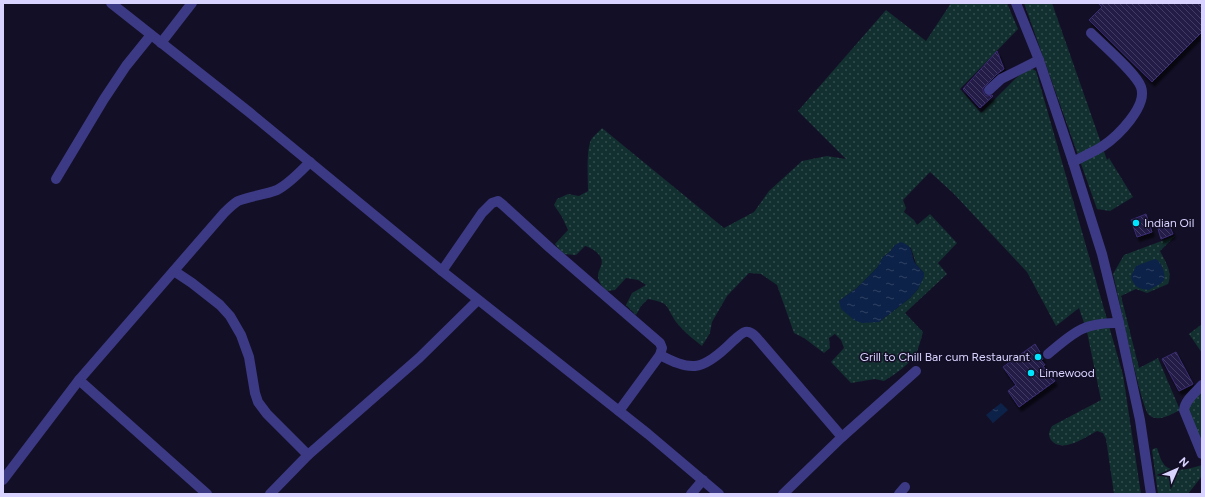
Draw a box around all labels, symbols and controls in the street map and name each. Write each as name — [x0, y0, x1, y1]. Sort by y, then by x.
place label: Indian Oil — [1144, 216, 1194, 230]
marker: Indian Oil — [1131, 218, 1141, 228]
place label: Grill to Chill Bar cum Restaurant — [860, 350, 1030, 364]
marker: Grill to Chill Bar cum Restaurant — [1033, 352, 1043, 362]
place label: Limewood — [1039, 366, 1095, 380]
marker: Limewood — [1026, 368, 1036, 378]
north arrow — [1157, 449, 1197, 489]
text: N — [1176, 455, 1191, 470]

